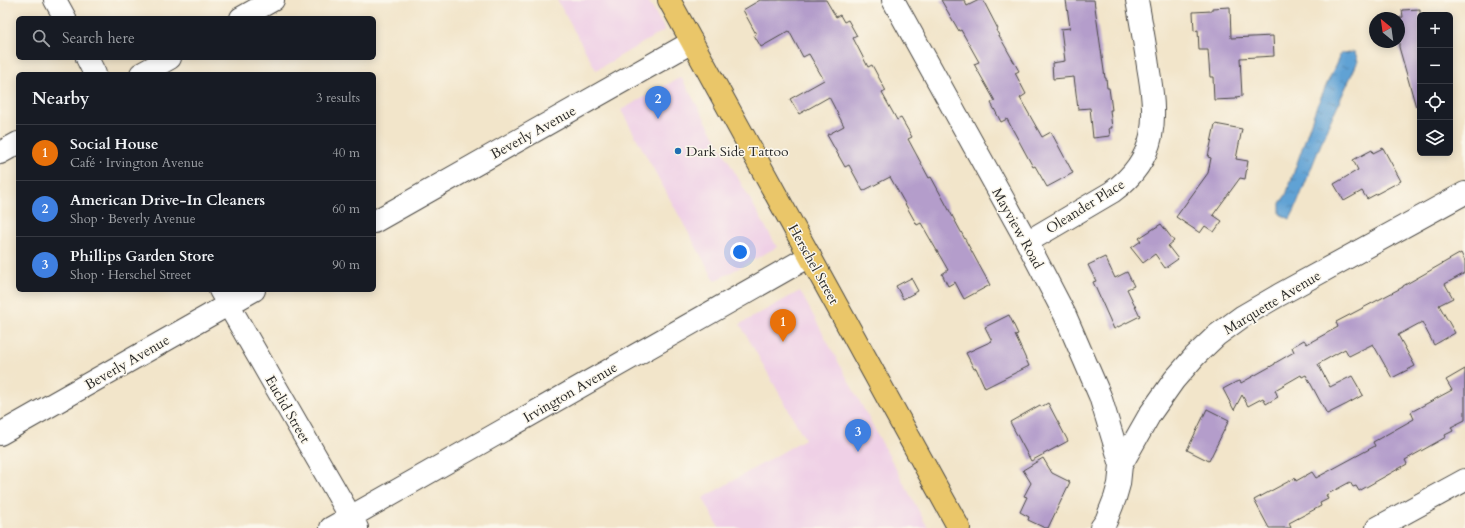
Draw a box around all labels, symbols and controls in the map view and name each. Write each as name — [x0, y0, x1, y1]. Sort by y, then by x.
north arrow — [1369, 12, 1405, 48]
map controls — [1417, 12, 1453, 156]
button: + — [1417, 12, 1453, 48]
search box — [16, 16, 376, 60]
icon: search — [30, 27, 52, 49]
text: Search here — [62, 28, 135, 48]
button: − — [1417, 48, 1453, 84]
button: locate — [1417, 84, 1453, 120]
pin: 2 — [645, 86, 671, 119]
text: Nearby — [32, 87, 89, 110]
text: 3 results — [316, 89, 360, 107]
street label: Beverly Avenue — [487, 101, 579, 164]
button: layers — [1417, 120, 1453, 156]
text: Social House — [70, 134, 158, 154]
place label: Dark Side Tattoo — [686, 142, 789, 161]
text: 1 — [42, 144, 48, 162]
text: 40 m — [332, 144, 360, 162]
marker: Dark Side Tattoo — [673, 146, 683, 156]
text: Café · Irvington Avenue — [70, 154, 204, 172]
street label: Oleander Place — [1042, 175, 1128, 238]
street label: Mayview Road — [987, 184, 1048, 273]
text: American Drive-In Cleaners — [70, 190, 265, 210]
text: 2 — [42, 200, 48, 218]
text: 60 m — [332, 200, 360, 218]
text: Shop · Beverly Avenue — [70, 210, 196, 228]
street label: Herschel Street — [784, 221, 844, 308]
your location — [730, 242, 750, 262]
text: Phillips Garden Store — [70, 246, 214, 266]
text: 3 — [42, 256, 48, 274]
text: 90 m — [332, 256, 360, 274]
text: Shop · Herschel Street — [70, 266, 191, 284]
street label: Marquette Avenue — [1220, 266, 1324, 339]
pin: 1 — [770, 309, 796, 342]
street label: Beverly Avenue — [82, 331, 173, 394]
street label: Irvington Avenue — [520, 358, 621, 427]
street label: Euclid Street — [261, 372, 315, 447]
pin: 3 — [845, 419, 871, 452]

